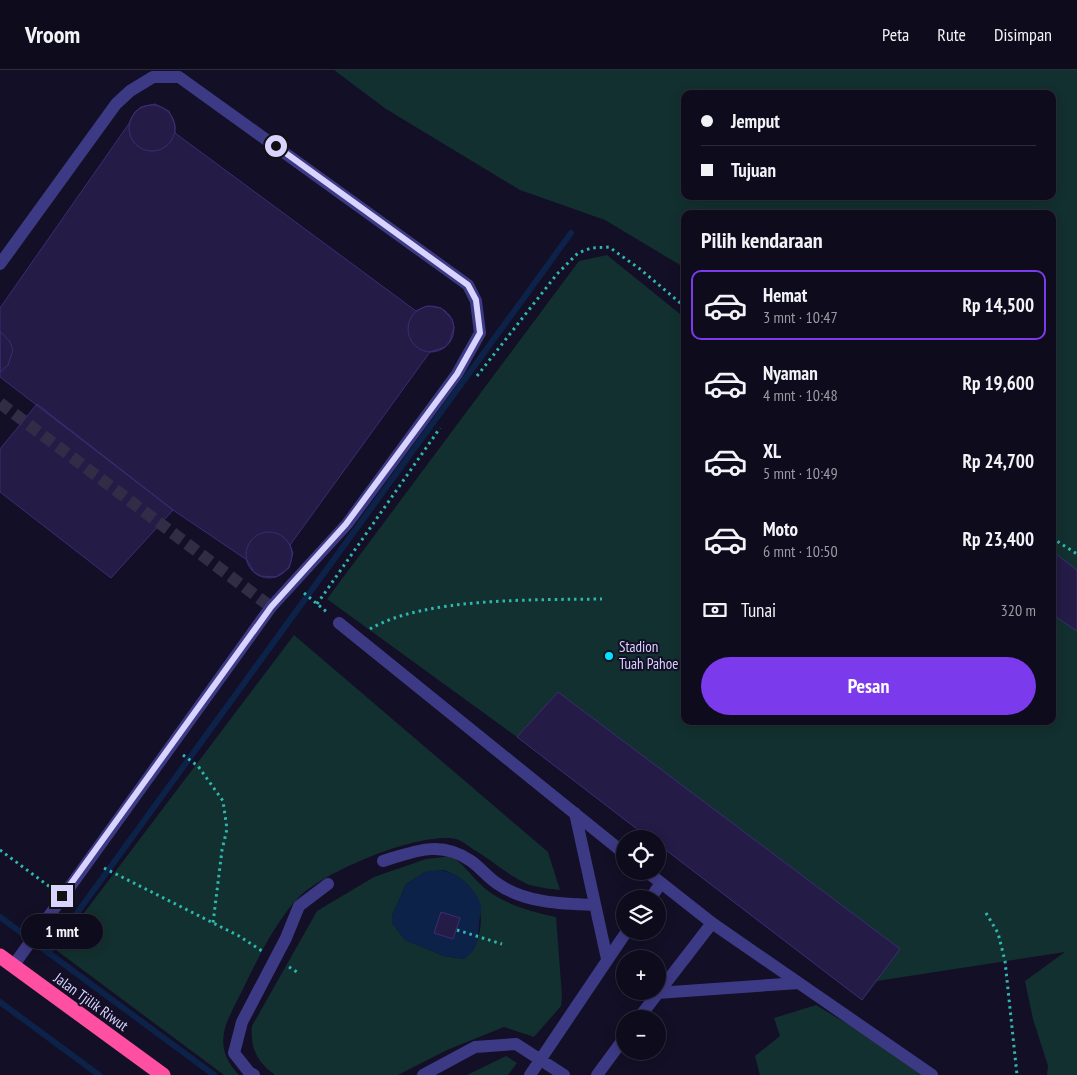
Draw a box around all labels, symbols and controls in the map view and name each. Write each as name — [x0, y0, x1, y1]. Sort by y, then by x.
text: Vroom — [25, 19, 80, 50]
text: Peta — [882, 23, 909, 46]
text: Rute — [937, 23, 966, 46]
text: Disimpan — [994, 23, 1052, 46]
text: Jemput — [731, 109, 780, 133]
route start — [265, 135, 287, 157]
text: Tujuan — [731, 158, 776, 182]
text: Pilih kendaraan — [701, 226, 823, 254]
icon: car — [703, 283, 748, 328]
text: Hemat — [763, 283, 807, 307]
text: Rp 14,500 — [963, 293, 1034, 317]
text: 3 mnt · 10:47 — [763, 307, 838, 327]
icon: car — [703, 361, 748, 406]
text: Nyaman — [763, 361, 818, 385]
text: Rp 19,600 — [963, 371, 1034, 395]
text: 4 mnt · 10:48 — [763, 385, 838, 405]
icon: car — [703, 439, 748, 484]
text: XL — [763, 439, 781, 463]
text: Rp 24,700 — [963, 449, 1034, 473]
text: 5 mnt · 10:49 — [763, 463, 838, 483]
icon: car — [703, 517, 748, 562]
text: Moto — [763, 517, 798, 541]
text: Rp 23,400 — [963, 527, 1034, 551]
text: 6 mnt · 10:50 — [763, 541, 838, 561]
icon: cash — [701, 596, 729, 624]
text: Tunai — [741, 598, 776, 622]
text: 320 m — [1001, 600, 1036, 620]
place label: Stadion Tuah Pahoe — [619, 637, 678, 673]
marker: Stadion Tuah Pahoe — [603, 650, 615, 662]
button: Pesan — [701, 657, 1036, 715]
map controls — [616, 830, 666, 1060]
button: locate — [616, 830, 666, 880]
route end — [51, 885, 73, 907]
button: layers — [616, 890, 666, 940]
callout: 1 mnt — [21, 914, 103, 948]
text: 1 mnt — [45, 921, 79, 941]
button: + — [616, 950, 666, 1000]
street label: Jalan Tjilik Riwut — [50, 968, 132, 1035]
button: − — [616, 1010, 666, 1060]

